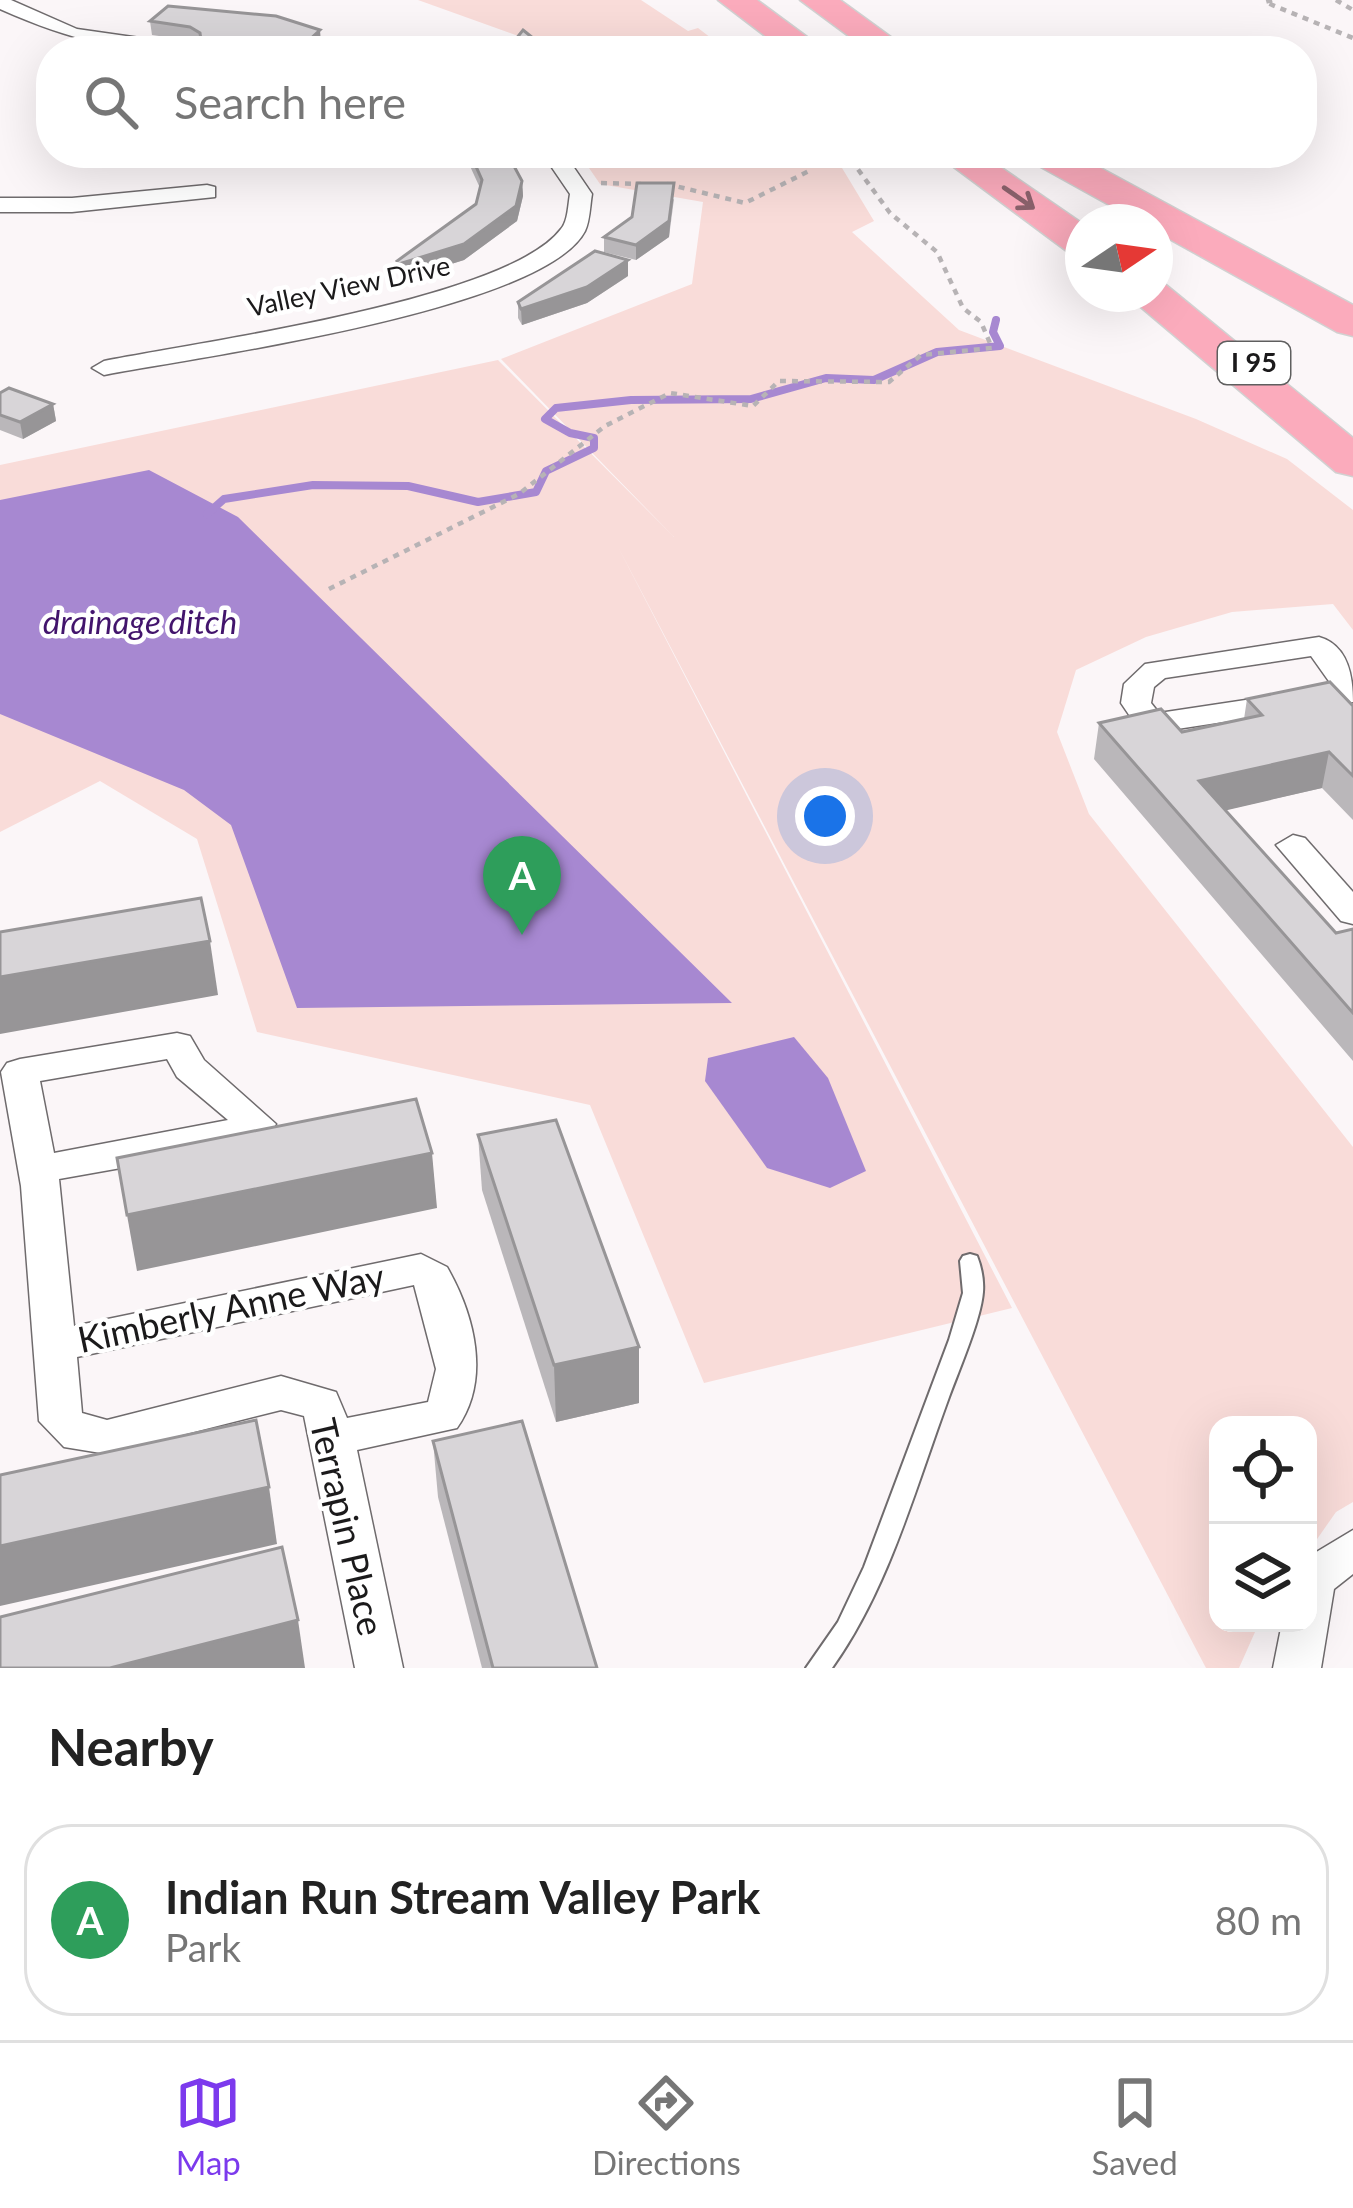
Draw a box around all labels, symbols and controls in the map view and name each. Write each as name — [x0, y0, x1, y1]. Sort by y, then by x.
search box — [36, 36, 1317, 168]
icon: search — [78, 69, 144, 135]
text: Search here — [174, 75, 406, 129]
one-way arrow — [1001, 185, 1035, 210]
north arrow — [1065, 204, 1173, 312]
street label: Valley View Drive — [244, 248, 453, 323]
road number: I 95 — [1218, 342, 1290, 384]
water label: drainage ditch — [43, 601, 237, 641]
your location — [795, 786, 855, 846]
pin: A — [483, 836, 561, 935]
street label: Kimberly Anne Way — [74, 1253, 388, 1361]
street label: Terrapin Place — [302, 1414, 394, 1640]
map controls — [1209, 1416, 1317, 1632]
button: locate — [1209, 1416, 1317, 1524]
button: layers — [1209, 1524, 1317, 1632]
text: Nearby — [48, 1716, 214, 1777]
text: Indian Run Stream Valley Park — [165, 1870, 760, 1924]
text: A — [76, 1897, 104, 1943]
text: 80 m — [1215, 1897, 1302, 1943]
text: Park — [165, 1924, 241, 1970]
tab: Map — [175, 2070, 241, 2182]
tab: Directions — [592, 2070, 741, 2182]
tab: Saved — [1091, 2070, 1178, 2182]

